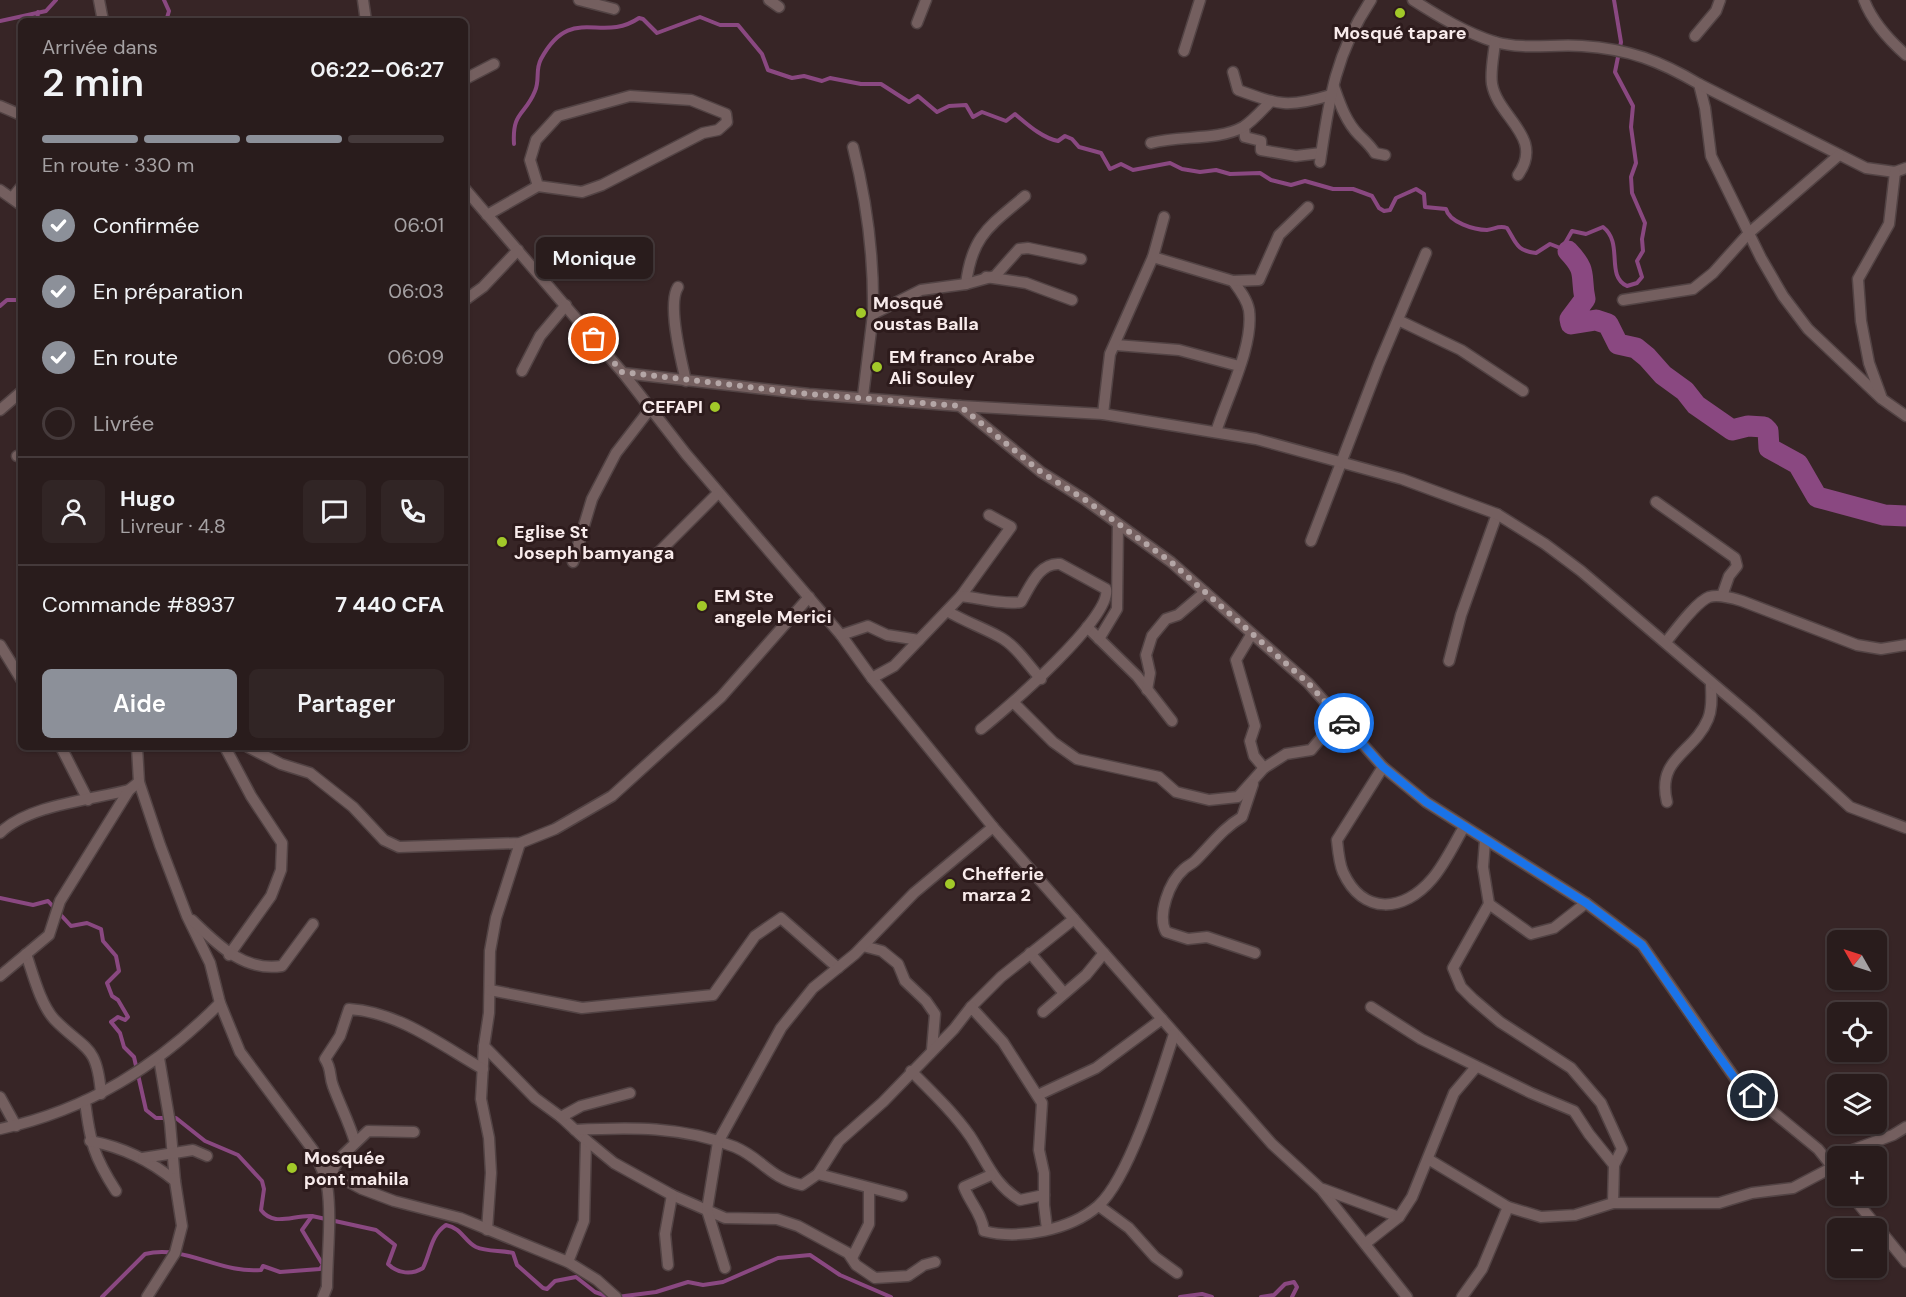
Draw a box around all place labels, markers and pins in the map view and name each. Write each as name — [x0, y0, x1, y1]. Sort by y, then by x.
marker: Mosqué tapare — [1393, 6, 1407, 20]
place label: Mosqué tapare — [1333, 21, 1467, 45]
callout: Monique — [536, 237, 652, 279]
place label: Mosqué oustas Balla — [873, 291, 979, 336]
marker: Mosqué oustas Balla — [854, 306, 868, 320]
pin — [568, 313, 619, 364]
place label: EM franco Arabe Ali Souley — [889, 345, 1035, 390]
marker: EM franco Arabe Ali Souley — [870, 360, 884, 374]
place label: CEFAPI — [642, 395, 703, 419]
marker: CEFAPI — [708, 400, 722, 414]
place label: Eglise St Joseph bamyanga — [514, 520, 674, 565]
marker: Eglise St Joseph bamyanga — [495, 535, 509, 549]
place label: EM Ste angele Merici — [714, 584, 832, 629]
marker: EM Ste angele Merici — [695, 599, 709, 613]
place label: Chefferie marza 2 — [962, 862, 1044, 907]
marker: Chefferie marza 2 — [943, 877, 957, 891]
pin — [1727, 1070, 1778, 1121]
place label: Mosquée pont mahila — [304, 1146, 409, 1191]
marker: Mosquée pont mahila — [285, 1161, 299, 1175]

